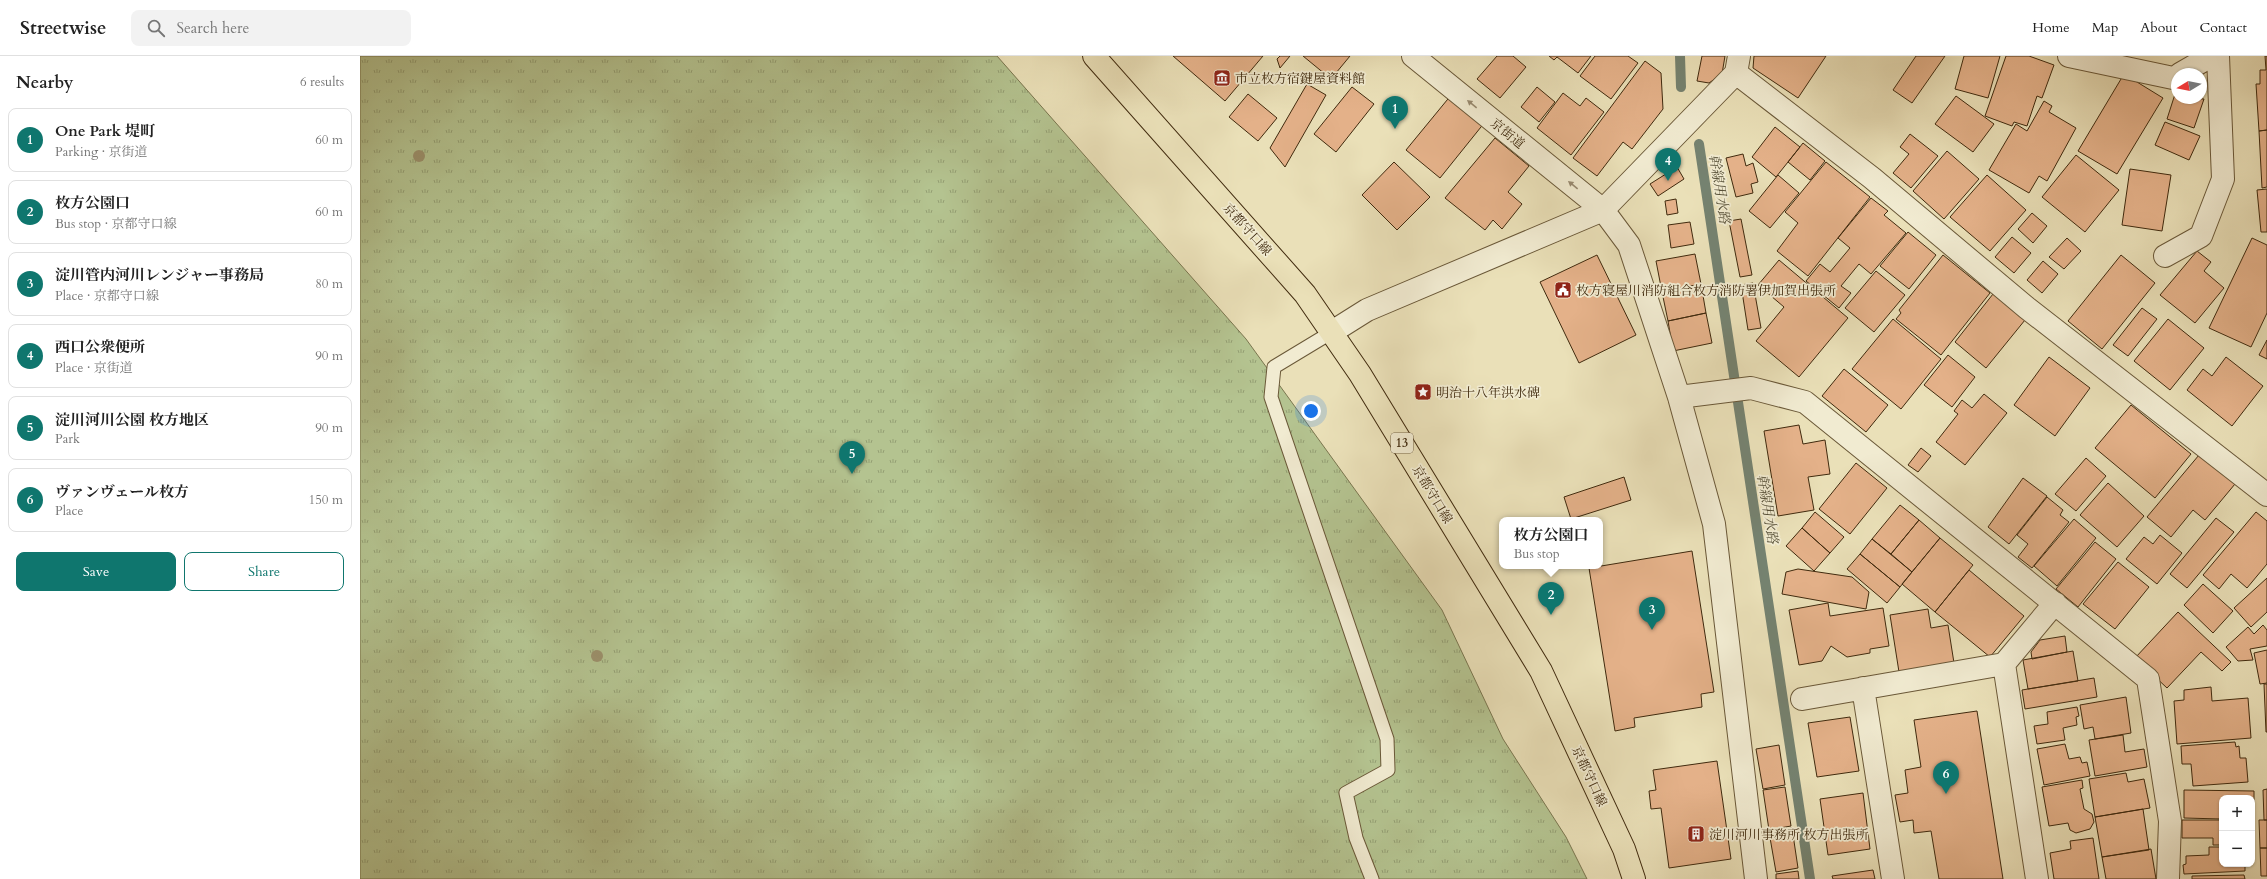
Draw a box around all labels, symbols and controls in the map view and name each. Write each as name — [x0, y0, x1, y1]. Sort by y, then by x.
search box — [131, 10, 411, 46]
text: Streetwise — [20, 15, 107, 41]
icon: search — [145, 17, 167, 39]
text: Search here — [177, 18, 249, 38]
text: Home — [2032, 18, 2070, 37]
text: Map — [2092, 18, 2118, 37]
text: About — [2140, 18, 2177, 37]
text: Contact — [2199, 18, 2247, 37]
museum icon: 市立枚方宿鍵屋資料館 — [1212, 68, 1232, 88]
north arrow — [2171, 68, 2207, 104]
place label: 市立枚方宿鍵屋資料館 — [1235, 70, 1365, 88]
text: Nearby — [16, 71, 73, 94]
text: 6 results — [300, 73, 344, 91]
pin: 1 — [1382, 96, 1408, 129]
one-way arrow — [1466, 99, 1477, 108]
street label: 京街道 — [1487, 115, 1528, 153]
text: One Park 堤町 — [55, 121, 155, 141]
text: 1 — [27, 131, 33, 149]
text: 60 m — [315, 131, 343, 149]
text: Parking · 京街道 — [55, 143, 148, 161]
pin: 4 — [1655, 148, 1681, 181]
water label: 幹線用水路 — [1705, 153, 1735, 226]
one-way arrow — [1568, 181, 1578, 190]
text: 枚方公園口 — [55, 193, 130, 213]
street label: 京都守口線 — [1219, 199, 1276, 260]
text: 2 — [27, 203, 33, 221]
text: 60 m — [315, 203, 343, 221]
text: Bus stop · 京都守口線 — [55, 215, 177, 233]
text: 淀川管内河川レンジャー事務局 — [55, 265, 264, 285]
text: 3 — [27, 275, 33, 293]
text: 80 m — [315, 275, 343, 293]
public building icon: 枚方寝屋川消防組合枚方消防署伊加賀出張所 — [1553, 280, 1573, 300]
place label: 枚方寝屋川消防組合枚方消防署伊加賀出張所 — [1576, 282, 1836, 300]
text: Place · 京都守口線 — [55, 287, 159, 305]
text: 西口公衆便所 — [55, 337, 145, 357]
text: 4 — [27, 347, 33, 365]
text: 90 m — [315, 347, 343, 365]
text: Place · 京街道 — [55, 359, 133, 377]
place icon: 明治十八年洪水碑 — [1413, 382, 1433, 402]
place label: 明治十八年洪水碑 — [1436, 384, 1540, 402]
your location — [1301, 401, 1321, 421]
text: 淀川河川公園 枚方地区 — [55, 410, 209, 430]
text: 5 — [27, 419, 33, 437]
text: 90 m — [315, 419, 343, 437]
text: Park — [55, 430, 80, 448]
road number: 13 — [1391, 433, 1413, 453]
pin: 5 — [839, 441, 865, 474]
street label: 京都守口線 — [1408, 462, 1457, 527]
water label: 幹線用水路 — [1753, 473, 1783, 546]
text: ヴァンヴェール枚方 — [55, 482, 189, 502]
text: 6 — [27, 491, 33, 509]
text: 150 m — [309, 491, 343, 509]
text: Place — [55, 502, 83, 520]
popup — [1499, 517, 1603, 569]
text: 枚方公園口 — [1513, 525, 1589, 545]
text: Bus stop — [1513, 545, 1560, 563]
button: Save — [16, 552, 176, 591]
button: Share — [184, 552, 344, 591]
pin: 2 — [1538, 582, 1564, 615]
pin: 3 — [1639, 597, 1665, 630]
street label: 京都守口線 — [1567, 743, 1611, 810]
pin: 6 — [1933, 761, 1959, 794]
map controls — [2219, 795, 2255, 867]
button: + — [2219, 795, 2255, 831]
building icon: 淀川河川事務所 枚方出張所 — [1686, 824, 1706, 844]
place label: 淀川河川事務所 枚方出張所 — [1709, 826, 1869, 844]
button: − — [2219, 831, 2255, 867]

